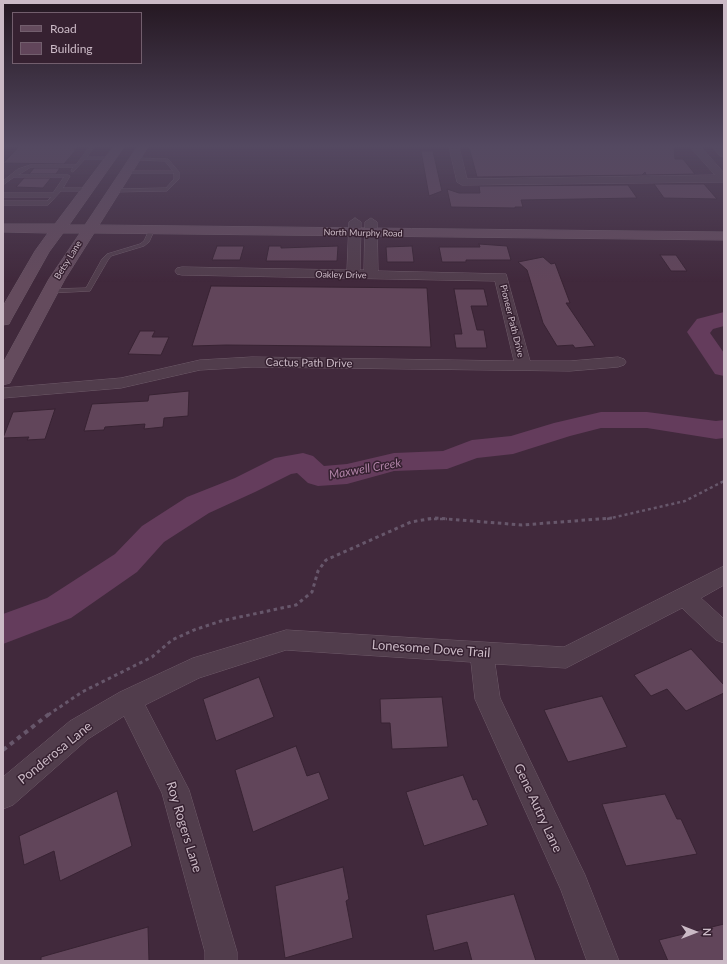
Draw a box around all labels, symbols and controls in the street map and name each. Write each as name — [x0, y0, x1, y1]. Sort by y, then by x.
legend — [12, 12, 142, 64]
text: Road — [50, 21, 77, 36]
text: Building — [50, 41, 93, 56]
street label: North Murphy Road — [323, 227, 403, 239]
street label: Betsy Lane — [52, 239, 84, 281]
street label: Oakley Drive — [315, 269, 367, 281]
street label: Pioneer Path Drive — [498, 284, 526, 358]
street label: Cactus Path Drive — [266, 356, 352, 370]
water label: Maxwell Creek — [328, 456, 402, 482]
street label: Lonesome Dove Trail — [371, 637, 491, 661]
street label: Ponderosa Lane — [15, 718, 95, 788]
street label: Gene Autry Lane — [511, 761, 565, 855]
street label: Roy Rogers Lane — [163, 780, 205, 874]
north arrow — [675, 912, 715, 952]
text: N — [701, 928, 714, 936]

